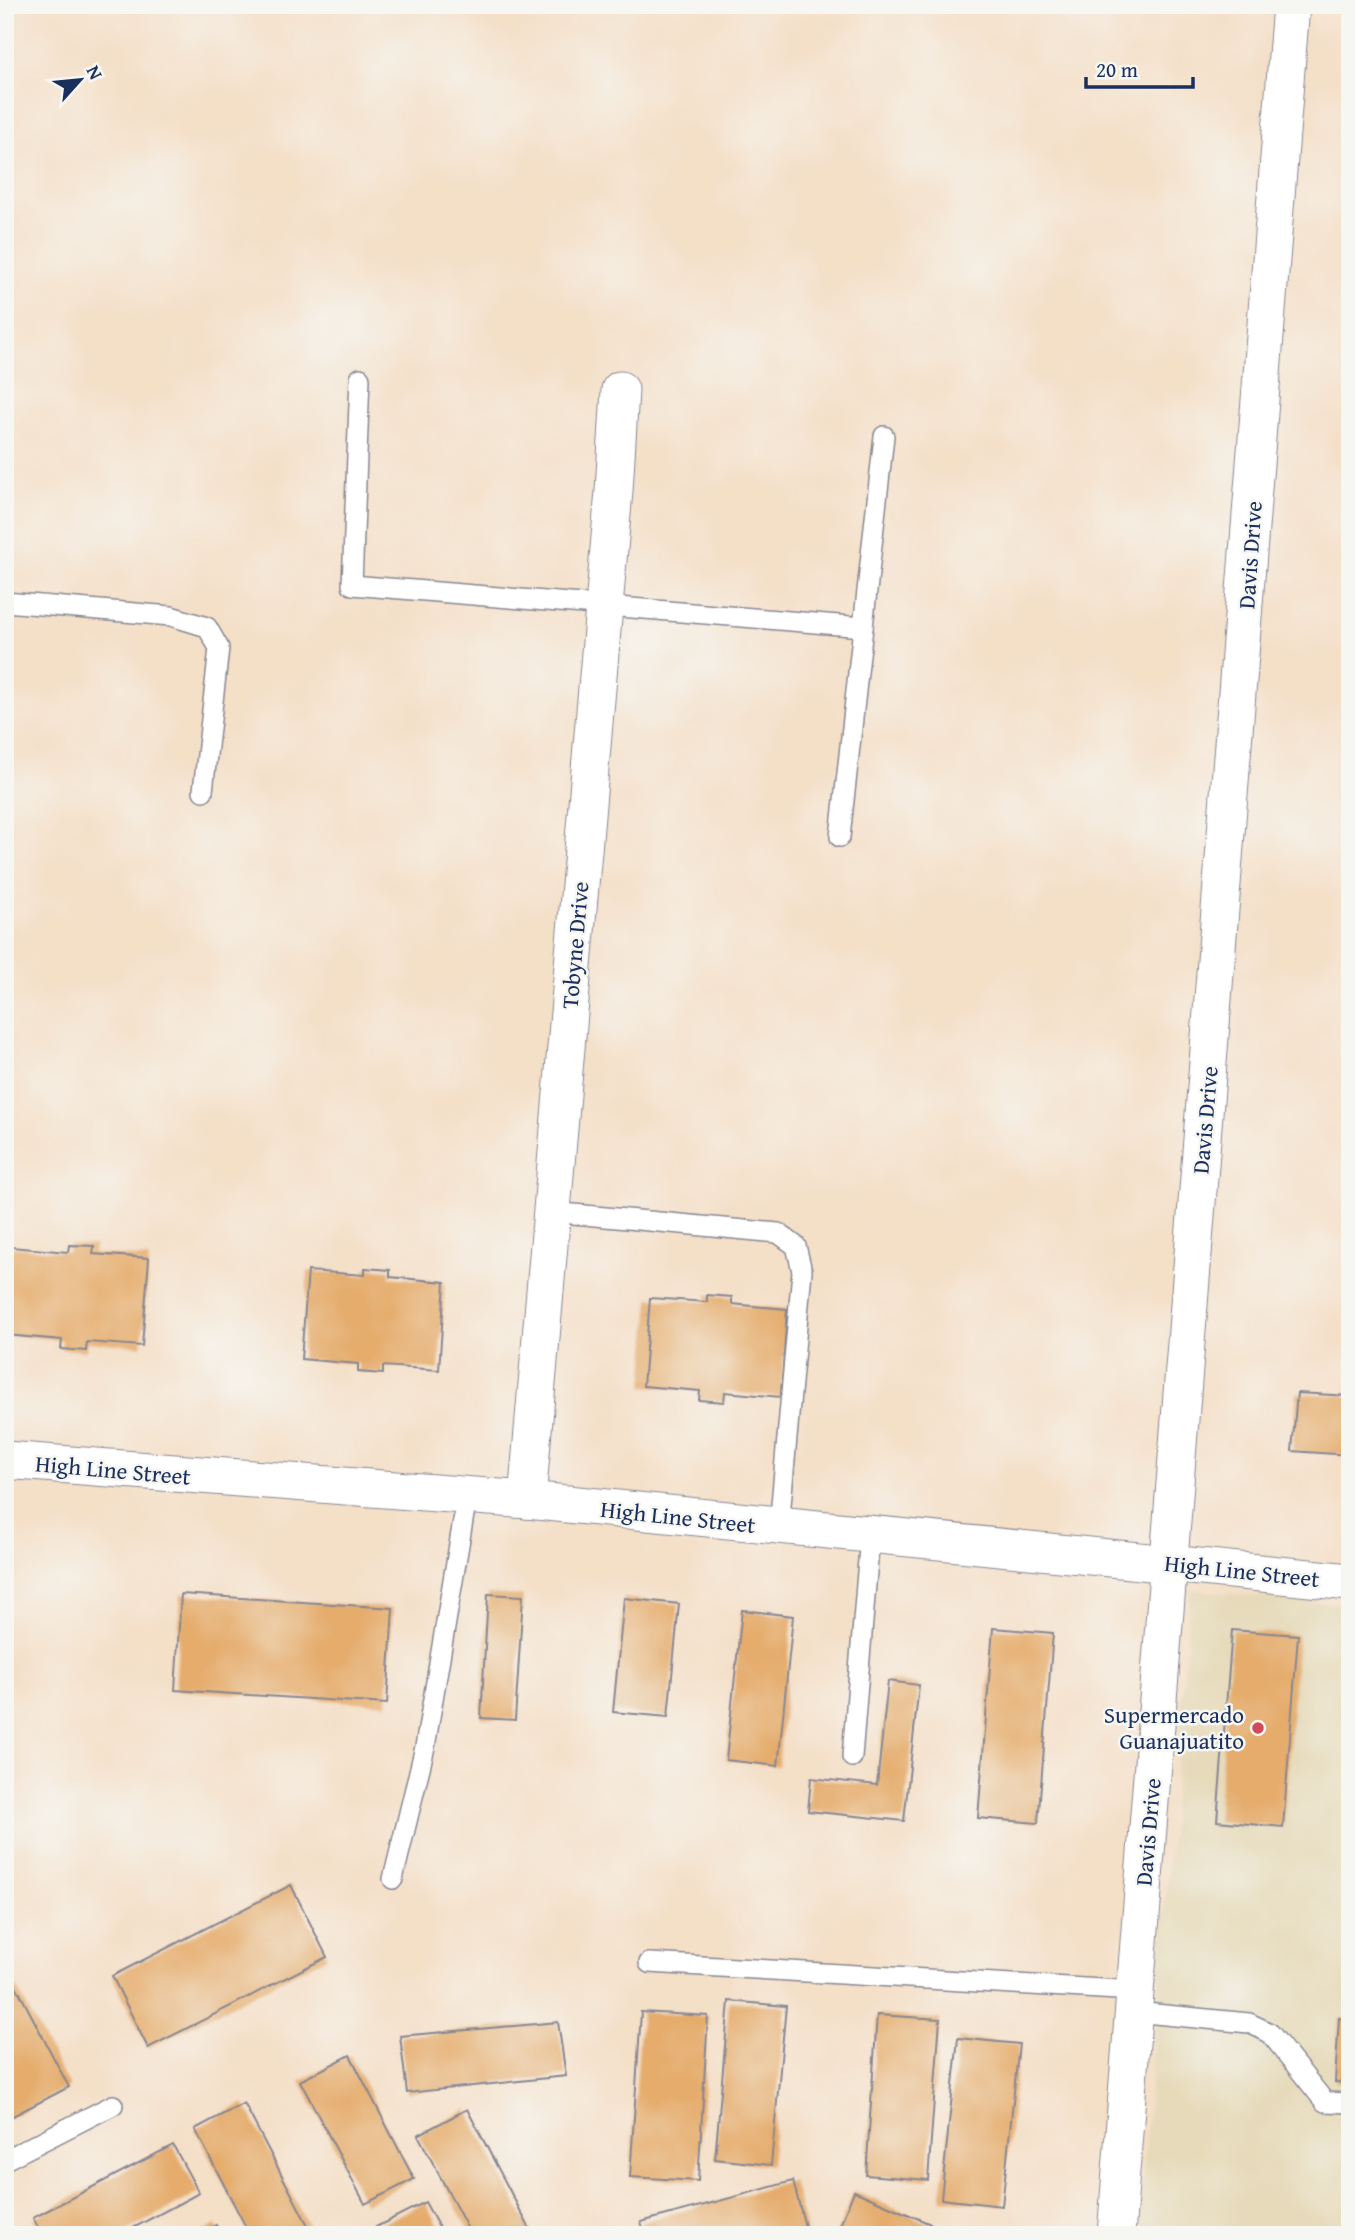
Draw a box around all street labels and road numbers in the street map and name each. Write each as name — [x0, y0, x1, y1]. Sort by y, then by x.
street label: Davis Drive — [1229, 500, 1270, 610]
street label: Tobyne Drive — [553, 880, 596, 1010]
street label: Davis Drive — [1183, 1065, 1226, 1175]
street label: High Line Street — [34, 1446, 192, 1493]
street label: High Line Street — [599, 1492, 757, 1541]
street label: High Line Street — [1163, 1546, 1321, 1595]
street label: Davis Drive — [1126, 1777, 1169, 1887]

